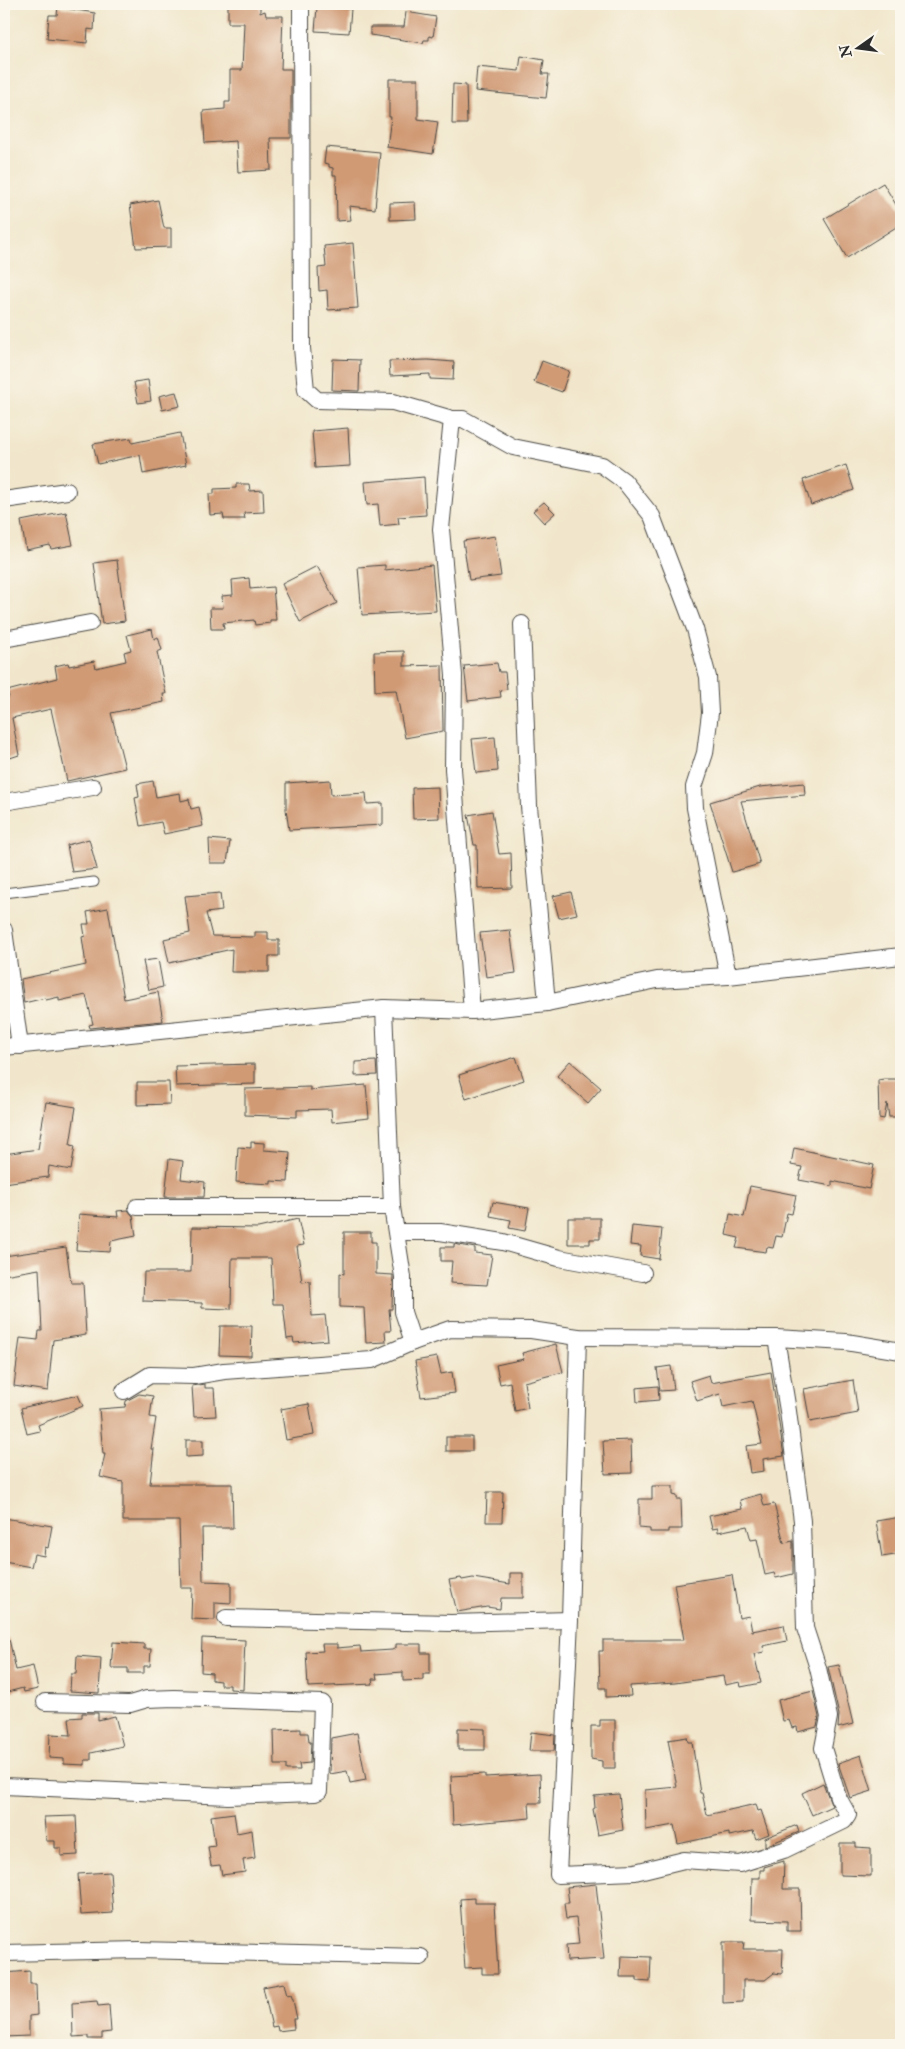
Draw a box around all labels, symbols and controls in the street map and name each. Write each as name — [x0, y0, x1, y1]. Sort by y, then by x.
north arrow — [832, 22, 882, 72]
text: N — [836, 42, 856, 60]

